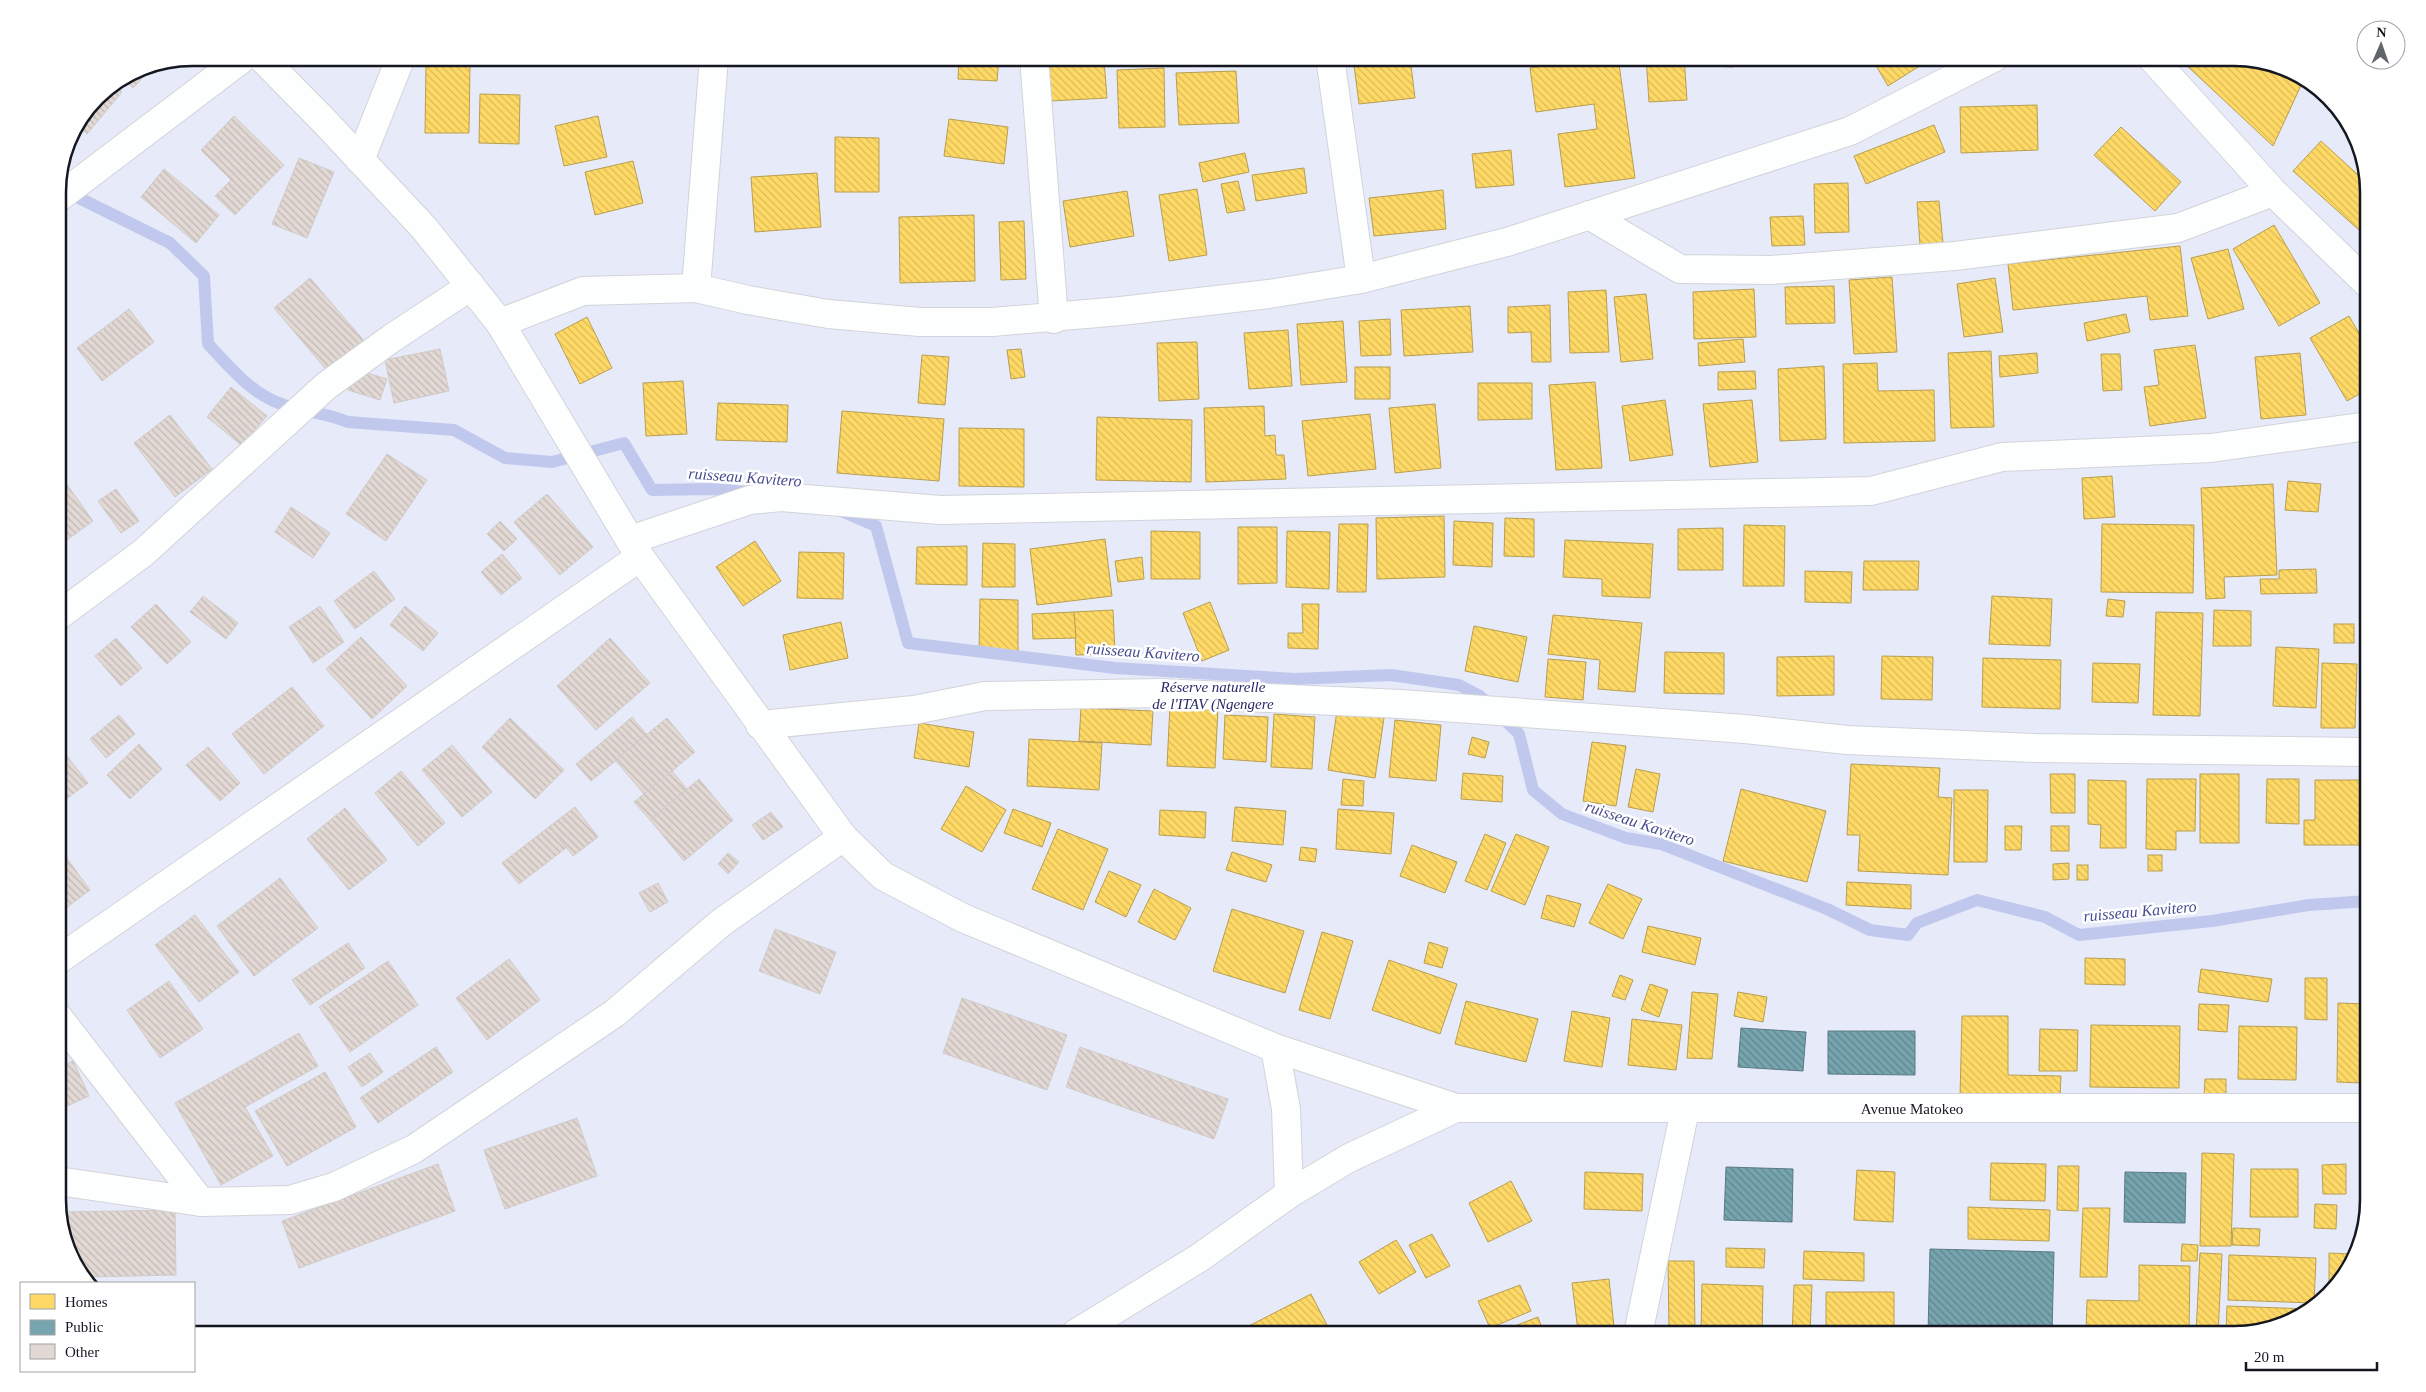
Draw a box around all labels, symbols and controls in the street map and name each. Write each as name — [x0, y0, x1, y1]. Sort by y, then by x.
north arrow — [2356, 20, 2406, 70]
text: N — [2376, 25, 2387, 40]
water label: ruisseau Kavitero — [688, 465, 802, 489]
water label: ruisseau Kavitero — [1086, 640, 1200, 664]
park label: Réserve naturelle de l'ITAV (Ngengere — [1152, 679, 1274, 713]
water label: ruisseau Kavitero — [1583, 797, 1697, 849]
water label: ruisseau Kavitero — [2083, 898, 2197, 924]
street label: Avenue Matokeo — [1861, 1101, 1963, 1117]
legend — [20, 1282, 195, 1372]
text: Homes — [65, 1294, 108, 1310]
text: Public — [65, 1319, 104, 1335]
scale bar — [2246, 1340, 2377, 1372]
text: Other — [65, 1344, 99, 1360]
text: 20 m — [2254, 1349, 2285, 1365]

